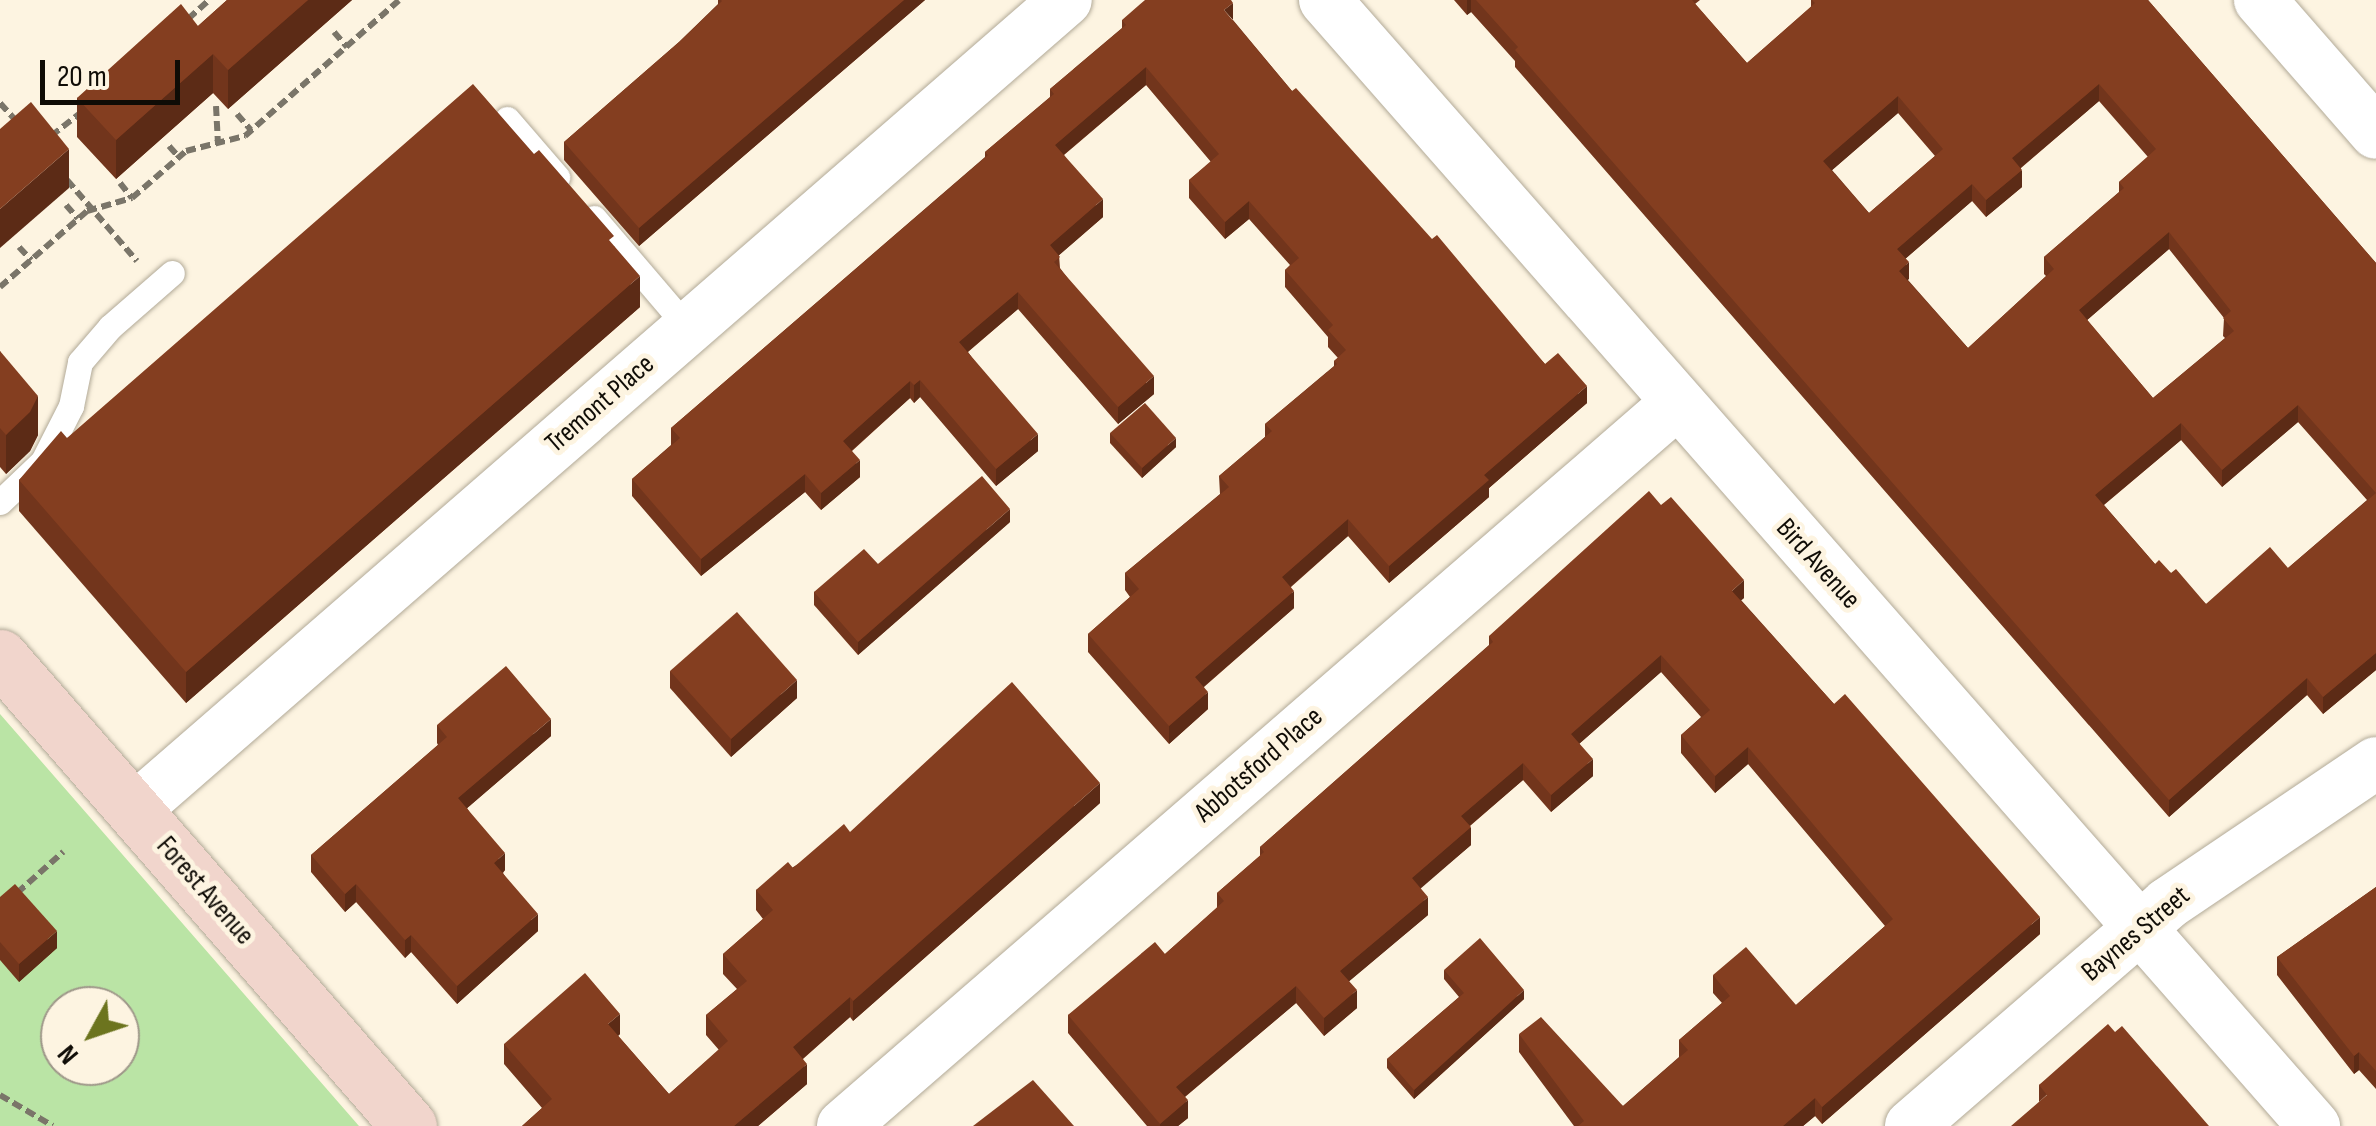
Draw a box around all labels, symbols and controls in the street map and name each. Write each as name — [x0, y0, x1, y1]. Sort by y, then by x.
scale bar — [45, 40, 185, 102]
text: 20 m — [57, 59, 107, 95]
street label: Tremont Place — [539, 348, 661, 460]
street label: Bird Avenue — [1769, 512, 1867, 616]
street label: Abbotsford Place — [1188, 700, 1330, 830]
street label: Forest Avenue — [149, 830, 261, 952]
street label: Baynes Street — [2075, 879, 2197, 989]
north arrow — [40, 986, 140, 1086]
text: N — [51, 1038, 86, 1071]

